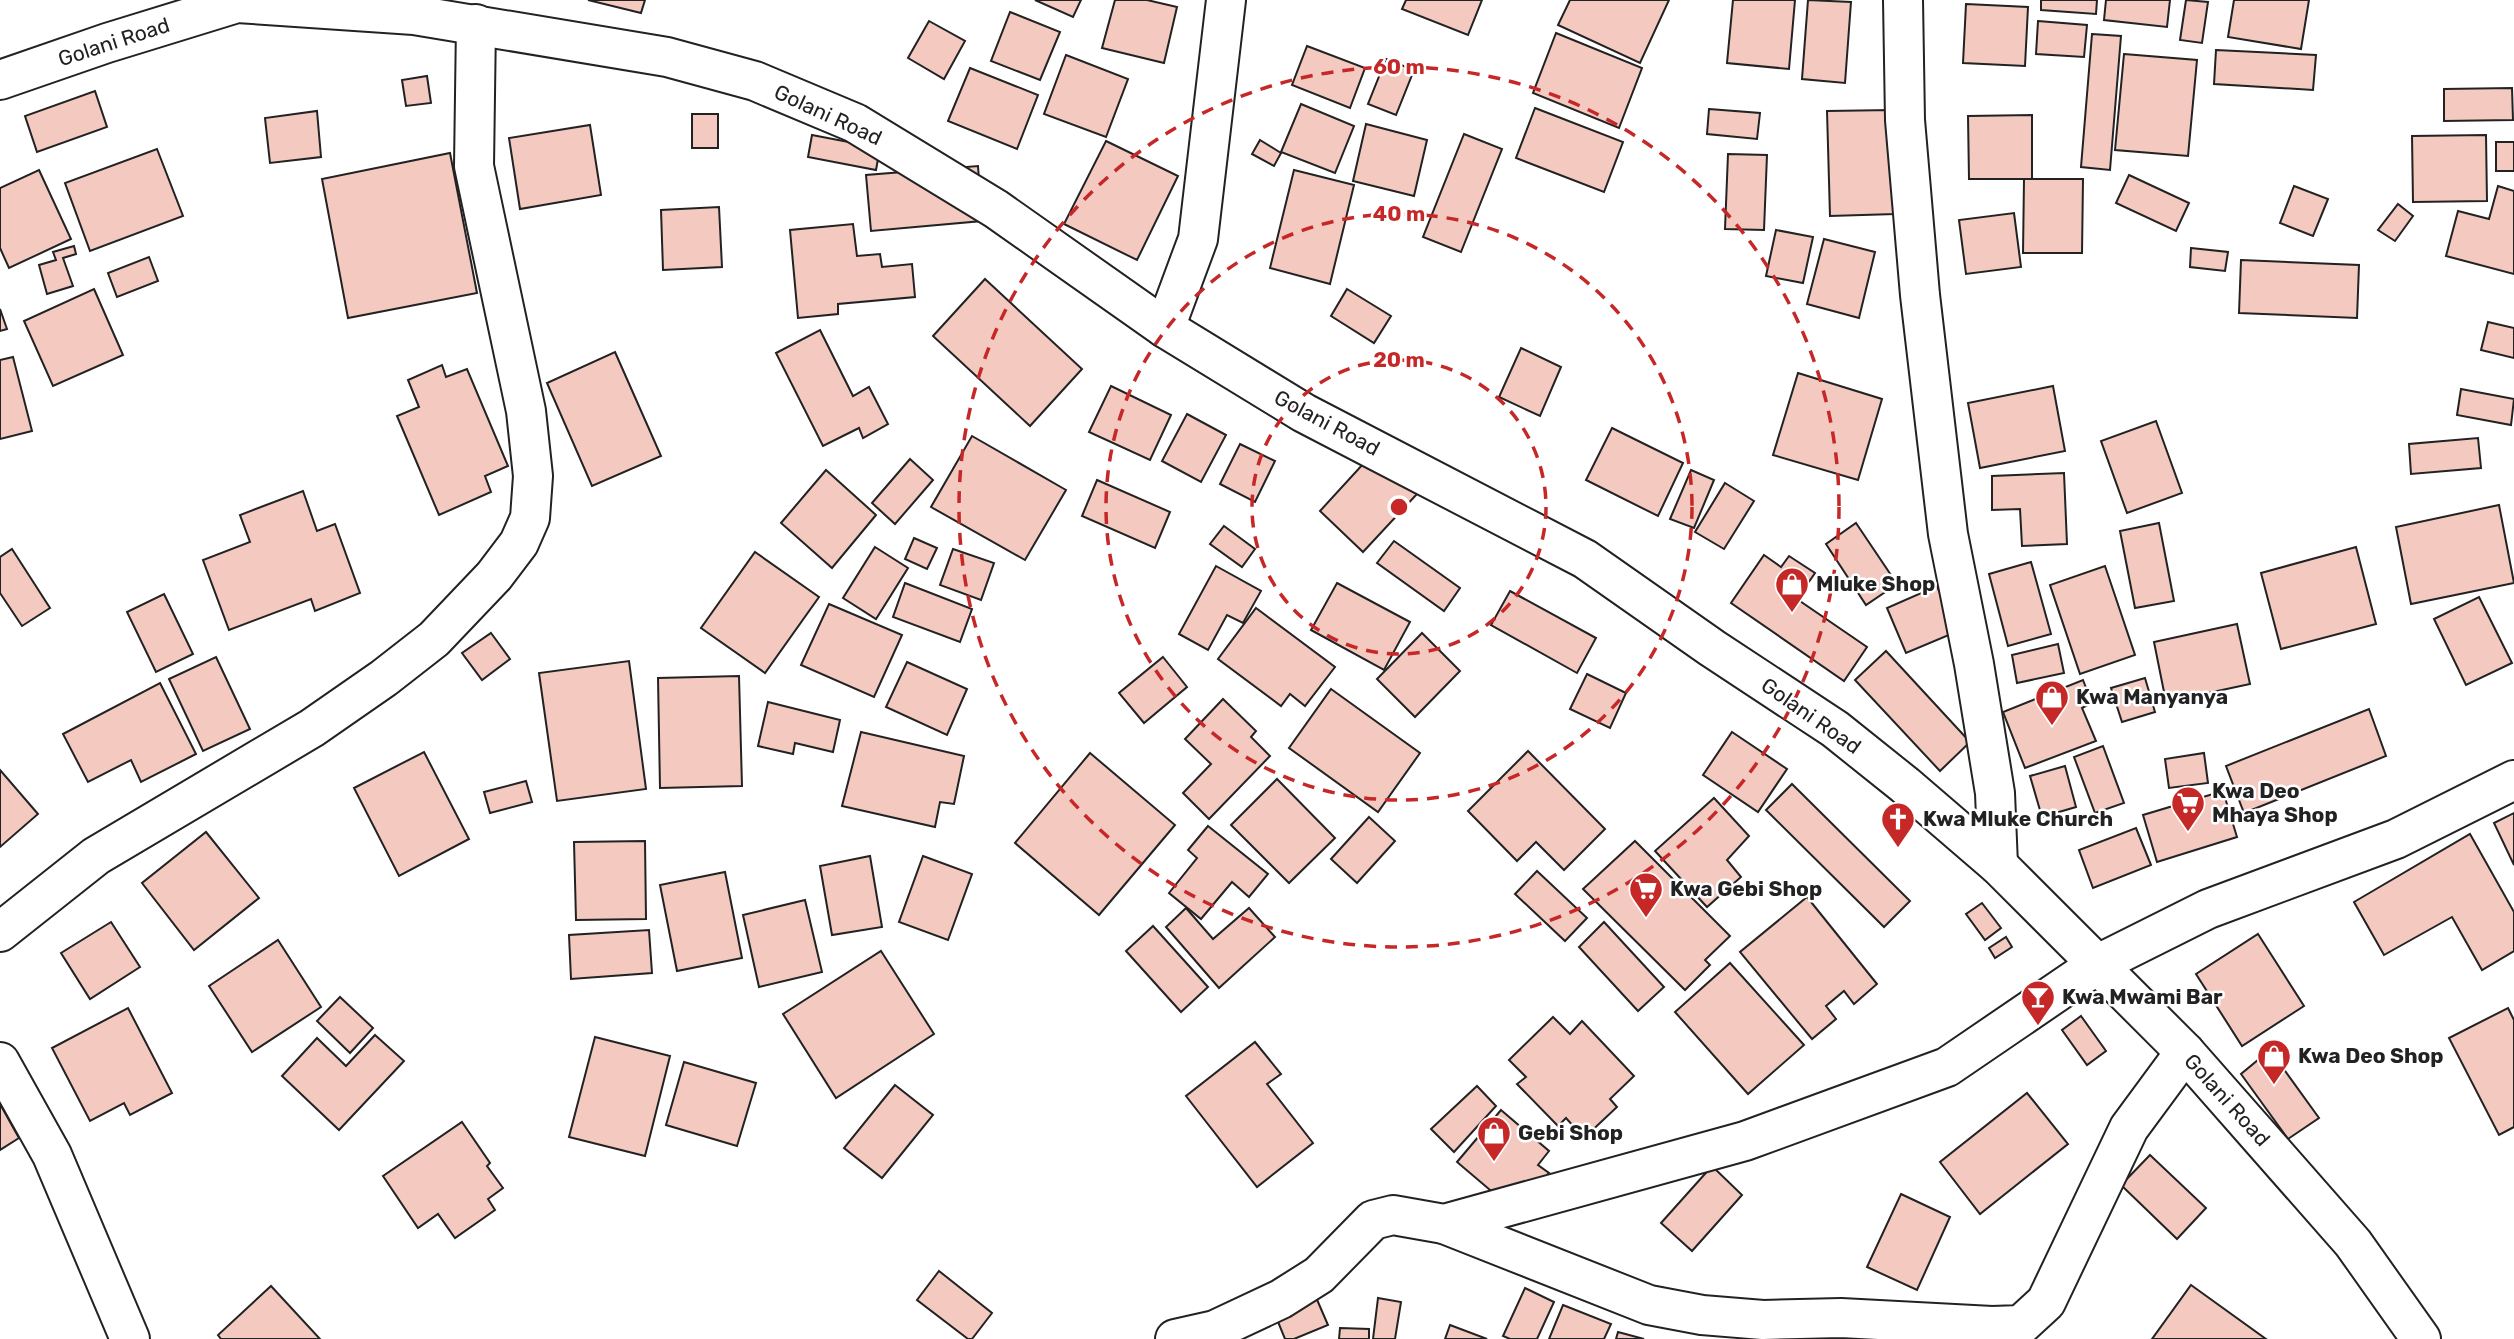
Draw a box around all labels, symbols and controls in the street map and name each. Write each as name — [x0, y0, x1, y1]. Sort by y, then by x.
street label: Golani Road — [55, 12, 173, 71]
text: 60 m — [1373, 54, 1425, 79]
street label: Golani Road — [770, 79, 886, 150]
text: 40 m — [1373, 201, 1425, 226]
text: 20 m — [1373, 347, 1425, 372]
street label: Golani Road — [1270, 384, 1384, 461]
centre of rings — [1387, 495, 1411, 519]
shop icon: Mluke Shop — [1773, 565, 1811, 614]
place label: Mluke Shop — [1816, 571, 1935, 596]
street label: Golani Road — [1757, 672, 1866, 759]
shop icon: Kwa Manyanya — [2033, 678, 2071, 727]
place label: Kwa Manyanya — [2076, 684, 2228, 709]
place label: Kwa Deo Mhaya Shop — [2212, 778, 2338, 827]
supermarket icon: Kwa Deo Mhaya Shop — [2169, 784, 2207, 833]
church icon: Kwa Mluke Church — [1879, 800, 1917, 849]
place label: Kwa Mluke Church — [1923, 806, 2113, 831]
supermarket icon: Kwa Gebi Shop — [1627, 870, 1665, 919]
place label: Kwa Gebi Shop — [1670, 876, 1822, 901]
bar icon: Kwa Mwami Bar — [2019, 978, 2057, 1027]
place label: Kwa Mwami Bar — [2062, 984, 2223, 1009]
shop icon: Kwa Deo Shop — [2255, 1037, 2293, 1086]
place label: Kwa Deo Shop — [2298, 1043, 2444, 1068]
street label: Golani Road — [2179, 1048, 2275, 1151]
shop icon: Gebi Shop — [1475, 1114, 1513, 1163]
place label: Gebi Shop — [1518, 1120, 1623, 1145]

